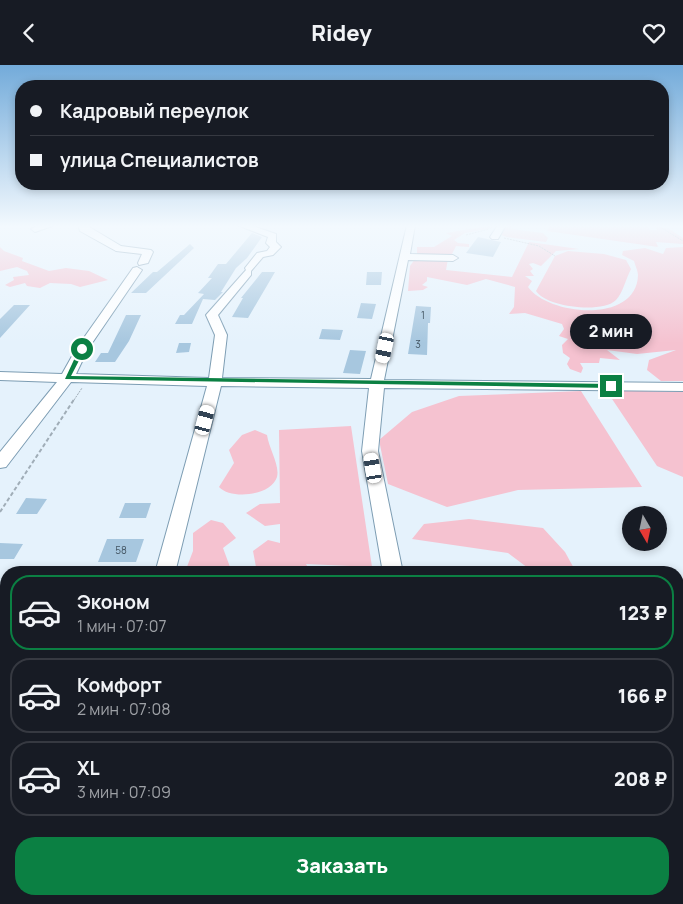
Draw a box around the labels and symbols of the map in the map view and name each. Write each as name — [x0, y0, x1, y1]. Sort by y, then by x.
house number: 1 — [421, 308, 425, 322]
callout: 2 мин — [570, 313, 652, 349]
car — [374, 332, 395, 364]
house number: 3 — [415, 337, 421, 351]
route start — [71, 338, 93, 360]
route end — [600, 375, 622, 397]
car — [193, 404, 216, 436]
car — [363, 452, 382, 484]
north arrow — [622, 506, 668, 551]
house number: 58 — [115, 543, 127, 557]

